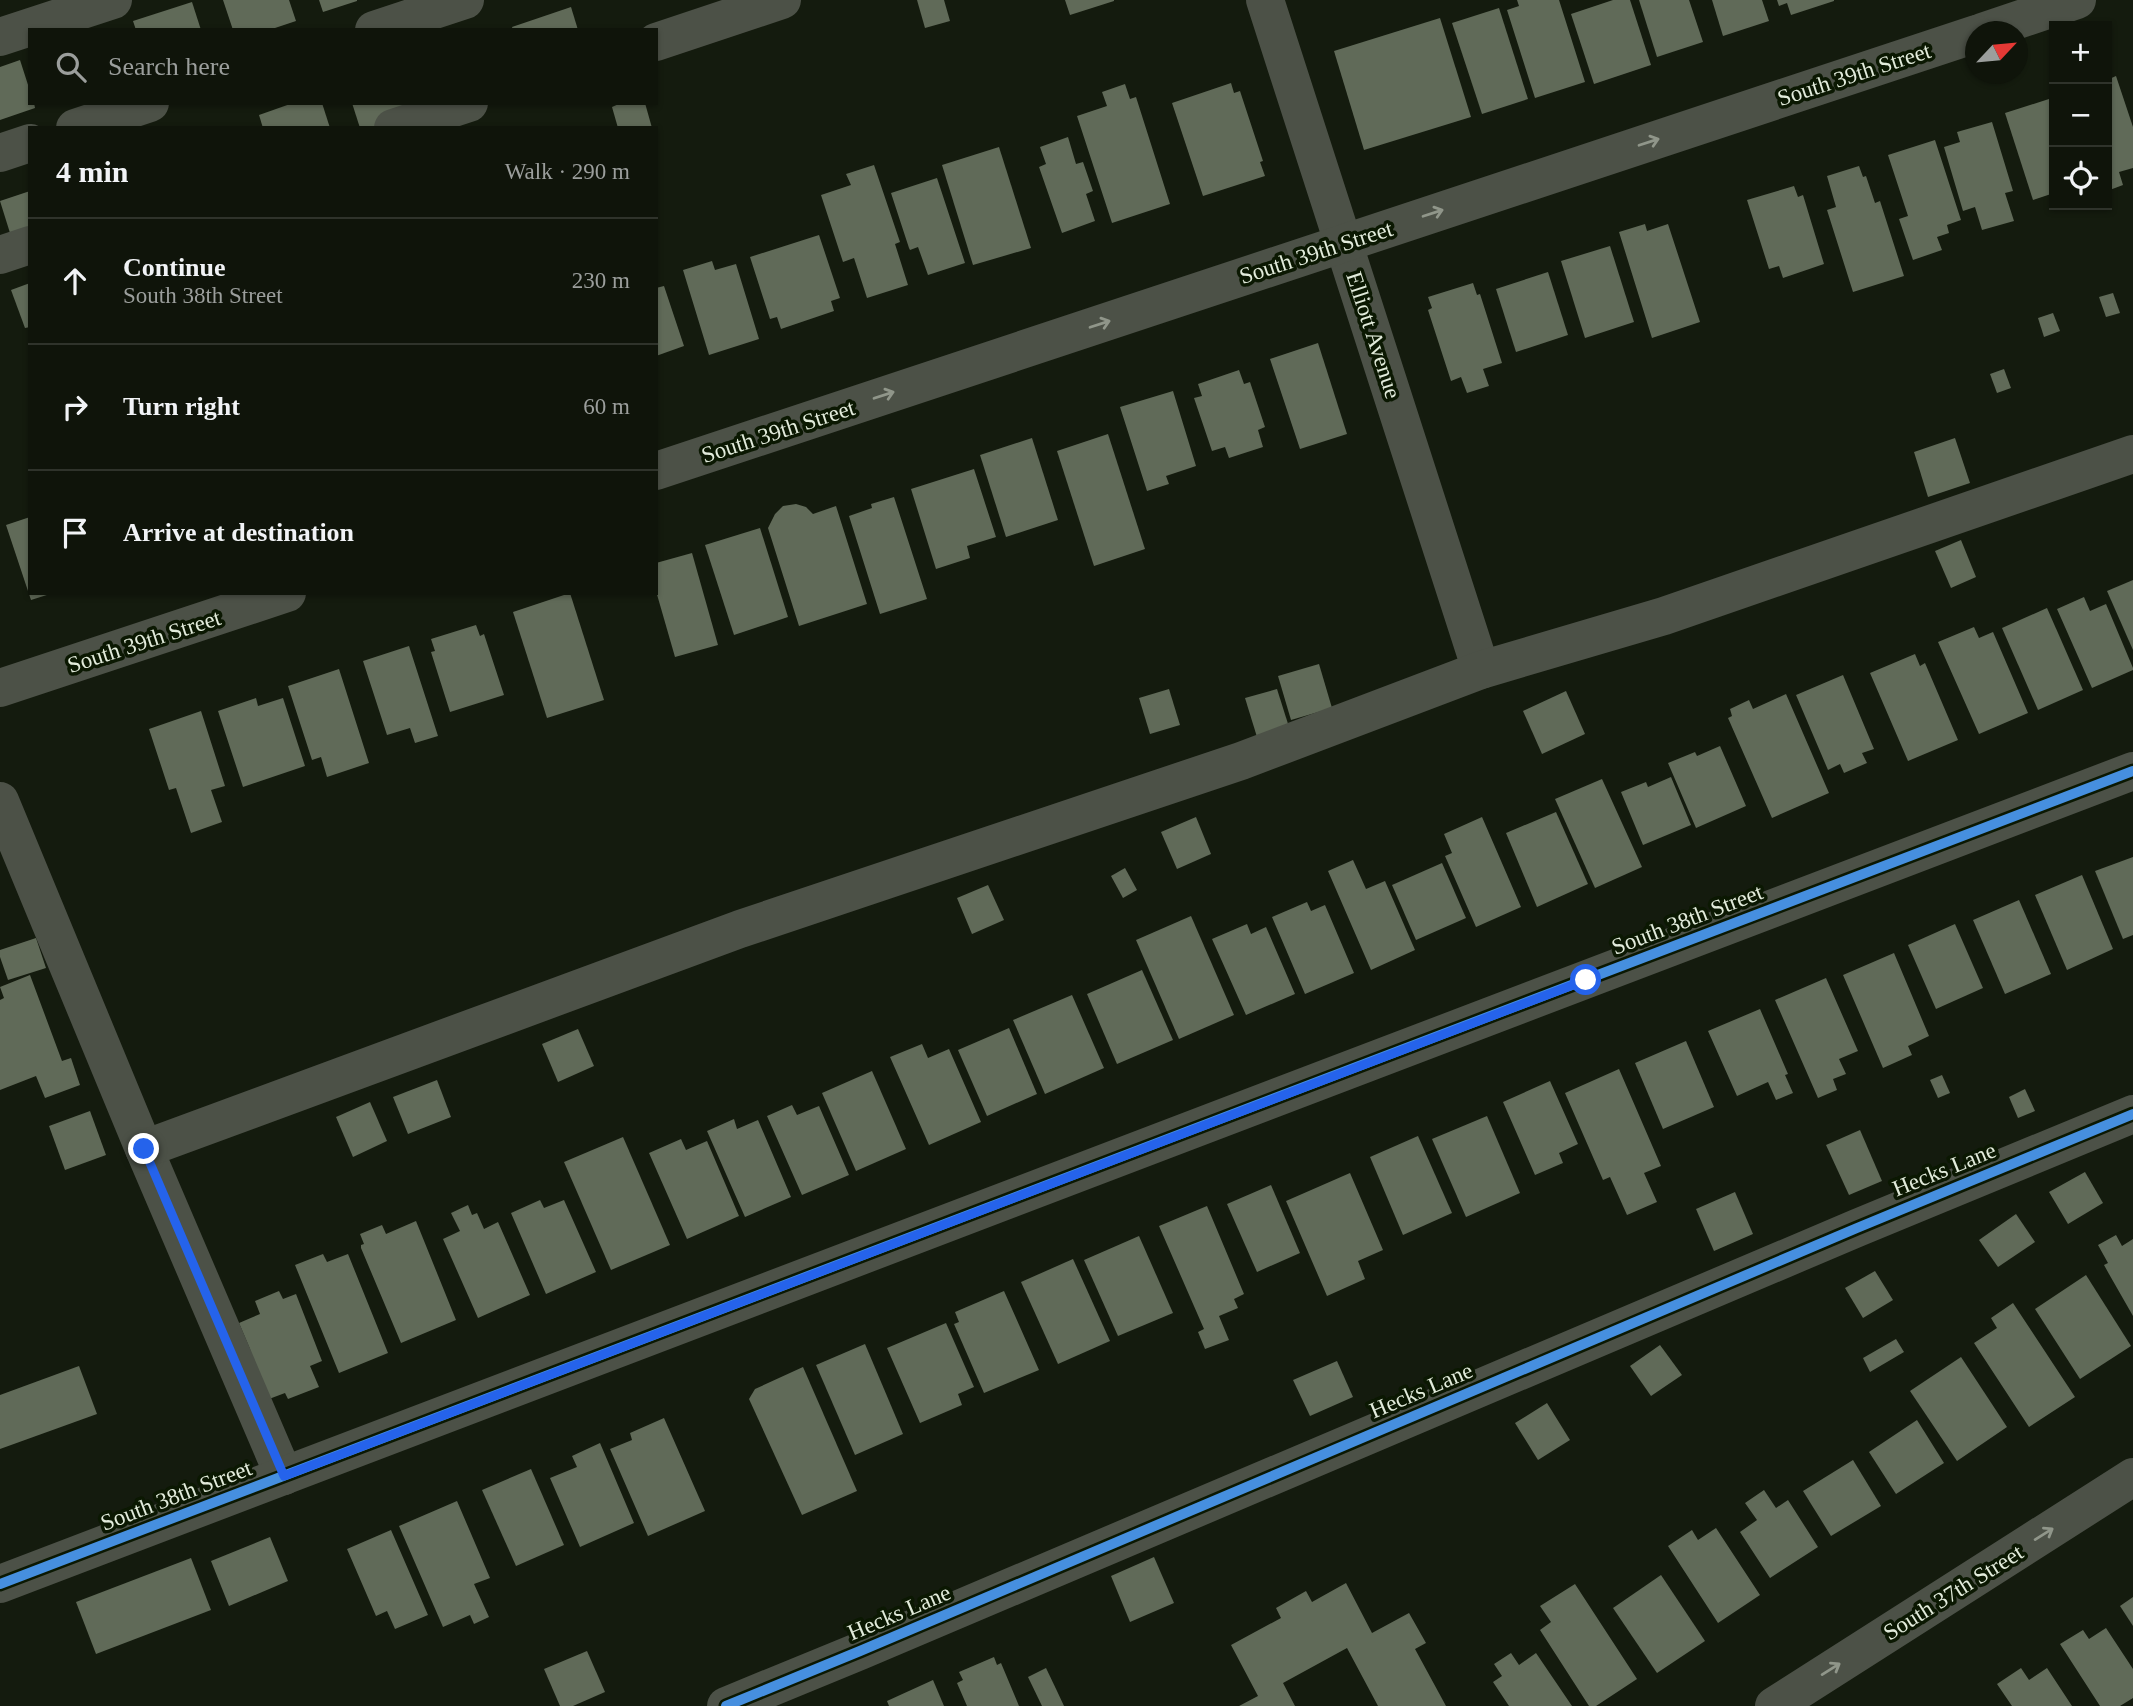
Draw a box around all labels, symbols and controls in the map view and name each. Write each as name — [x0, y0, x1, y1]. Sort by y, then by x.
north arrow — [1965, 21, 2028, 84]
map controls — [2049, 21, 2112, 210]
button: + — [2049, 21, 2112, 84]
search box — [28, 28, 658, 105]
street label: South 39th Street — [1774, 38, 1935, 111]
icon: search — [52, 48, 90, 86]
text: Search here — [108, 52, 230, 81]
button: − — [2049, 84, 2112, 147]
one-way arrow — [1637, 135, 1659, 147]
button: locate — [2049, 147, 2112, 210]
text: 4 min — [56, 155, 129, 188]
text: Walk · 290 m — [505, 159, 630, 184]
one-way arrow — [1421, 206, 1443, 219]
street label: South 39th Street — [1236, 216, 1397, 289]
text: Continue — [123, 253, 226, 282]
icon: ahead — [56, 262, 94, 300]
text: 230 m — [572, 268, 630, 293]
street label: Elliott Avenue — [1341, 269, 1406, 402]
text: South 38th Street — [123, 283, 283, 308]
one-way arrow — [1088, 317, 1110, 329]
icon: right — [56, 388, 94, 426]
one-way arrow — [872, 388, 894, 401]
text: Turn right — [123, 392, 240, 421]
text: 60 m — [583, 394, 630, 419]
street label: South 39th Street — [698, 395, 859, 468]
icon: arrive — [56, 514, 94, 552]
text: Arrive at destination — [123, 518, 354, 547]
street label: South 39th Street — [64, 605, 225, 678]
street label: South 38th Street — [1608, 879, 1767, 960]
route start — [1570, 964, 1601, 995]
route end — [128, 1133, 159, 1164]
street label: Hecks Lane — [1889, 1137, 1999, 1202]
street label: Hecks Lane — [1366, 1358, 1476, 1423]
street label: South 38th Street — [97, 1455, 256, 1536]
one-way arrow — [2034, 1527, 2053, 1541]
street label: South 37th Street — [1879, 1539, 2028, 1645]
street label: Hecks Lane — [844, 1580, 954, 1645]
one-way arrow — [1821, 1662, 1841, 1676]

